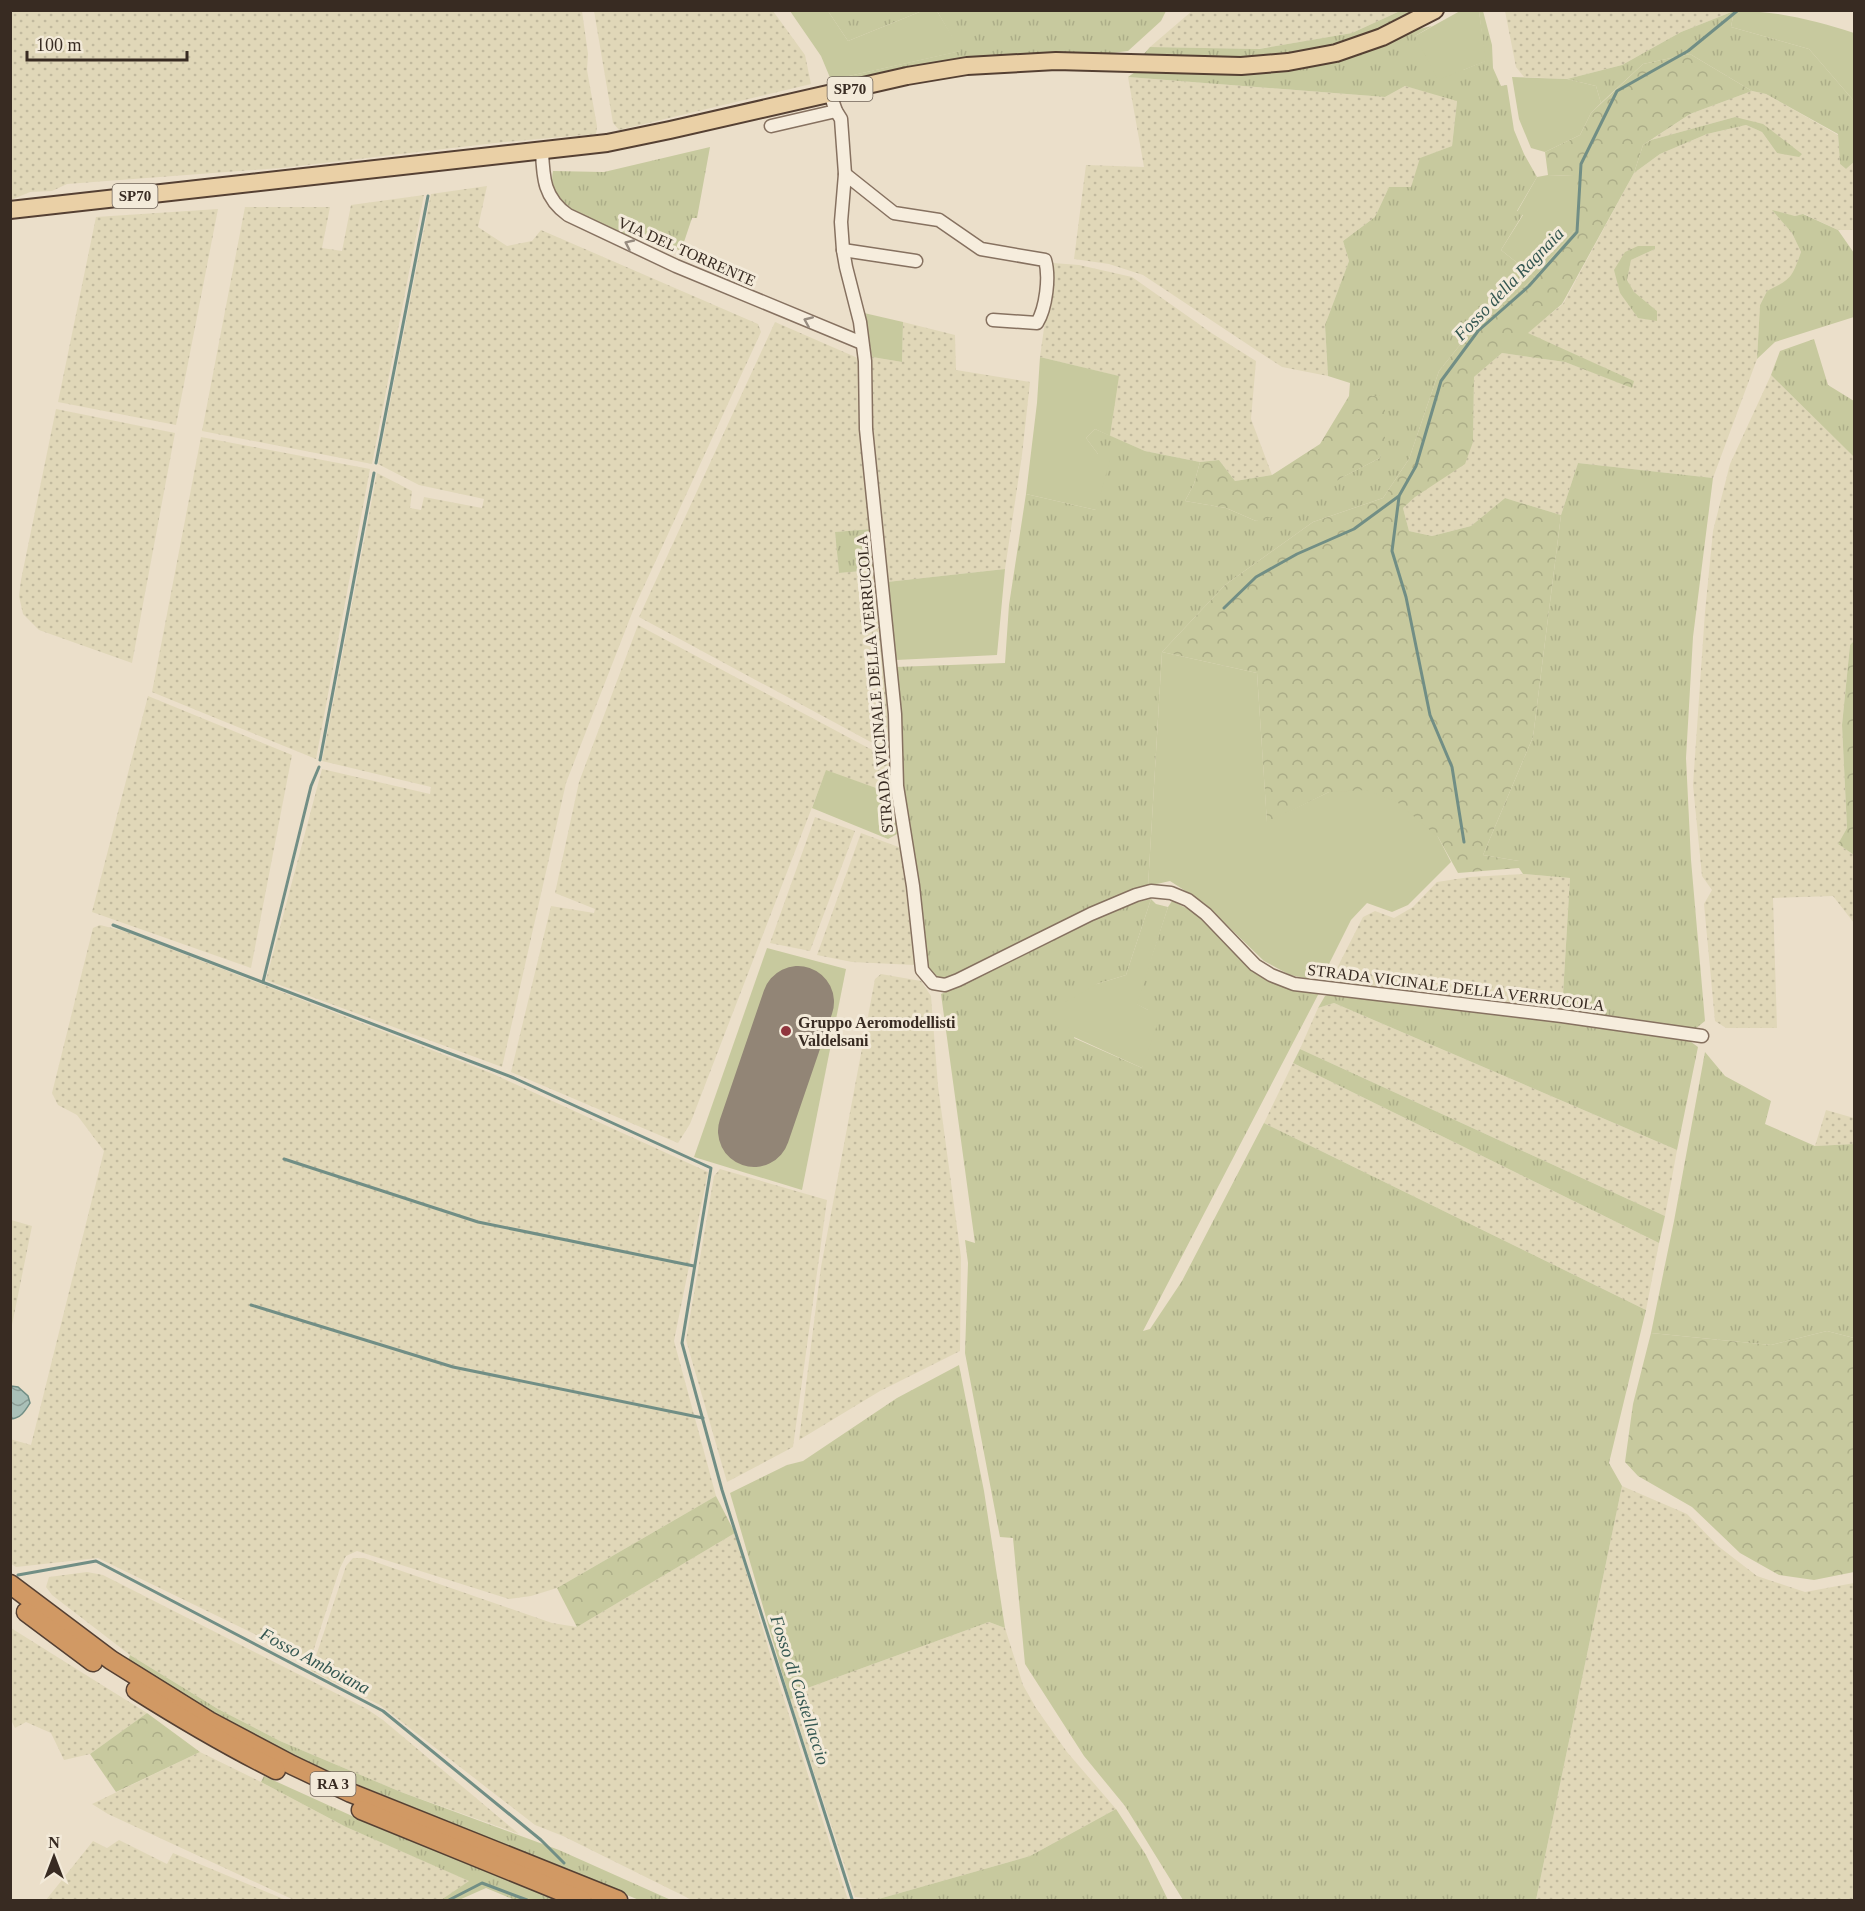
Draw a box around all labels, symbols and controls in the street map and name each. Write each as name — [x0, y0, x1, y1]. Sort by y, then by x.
scale bar — [27, 24, 188, 62]
text: 100 m — [36, 35, 82, 55]
road number: SP70 — [828, 77, 872, 101]
road number: SP70 — [112, 184, 158, 208]
street label: VIA DEL TORRENTE — [615, 213, 758, 290]
water label: Fosso della Ragnaia — [1449, 223, 1568, 345]
one-way arrow — [624, 240, 635, 252]
one-way arrow — [803, 316, 814, 328]
street label: STRADA VICINALE DELLA VERRUCOLA — [853, 534, 896, 834]
street label: STRADA VICINALE DELLA VERRUCOLA — [1306, 961, 1606, 1014]
place label: Gruppo Aeromodellisti Valdelsani — [798, 1014, 956, 1049]
marker: Gruppo Aeromodellisti Valdelsani — [779, 1024, 793, 1038]
water label: Fosso di Castellaccio — [766, 1612, 834, 1767]
water label: Fosso Amboiana — [256, 1623, 373, 1698]
road number: RA 3 — [310, 1772, 356, 1796]
north arrow — [24, 1827, 84, 1887]
text: N — [48, 1834, 60, 1851]

